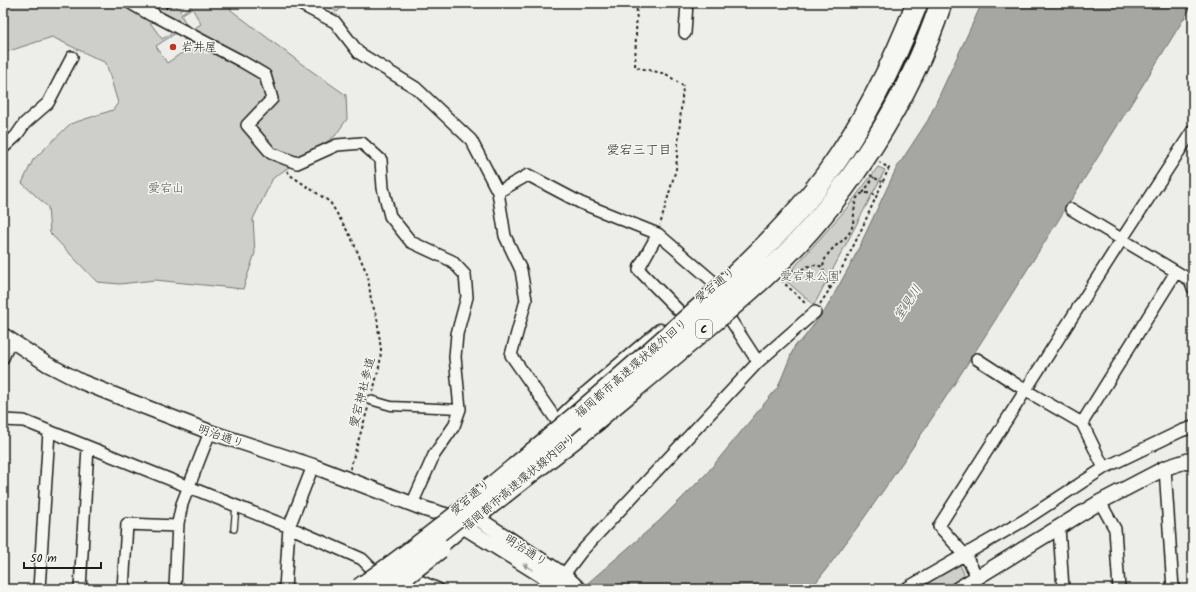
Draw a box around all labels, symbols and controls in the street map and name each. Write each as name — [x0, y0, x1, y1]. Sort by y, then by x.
place label: 岩井屋 — [181, 38, 217, 57]
marker: 岩井屋 — [168, 42, 178, 52]
district label: 愛宕三丁目 — [606, 140, 672, 161]
park label: 愛宕山 — [148, 179, 184, 198]
street label: 愛宕通り — [691, 263, 740, 308]
park label: 愛宕東公園 — [780, 267, 840, 286]
water label: 室見川 — [889, 281, 928, 325]
street label: 福岡都市高速環状線外回り — [571, 314, 692, 423]
road number: C — [696, 320, 712, 338]
street label: 愛宕神社参道 — [345, 355, 380, 429]
street label: 明治通り — [195, 419, 247, 454]
street label: 福岡都市高速環状線内回り — [458, 429, 581, 536]
street label: 愛宕通り — [446, 474, 495, 520]
street label: 明治通り — [500, 529, 551, 571]
scale bar — [24, 544, 101, 570]
text: 50 m — [30, 549, 57, 568]
one-way arrow — [522, 564, 534, 571]

